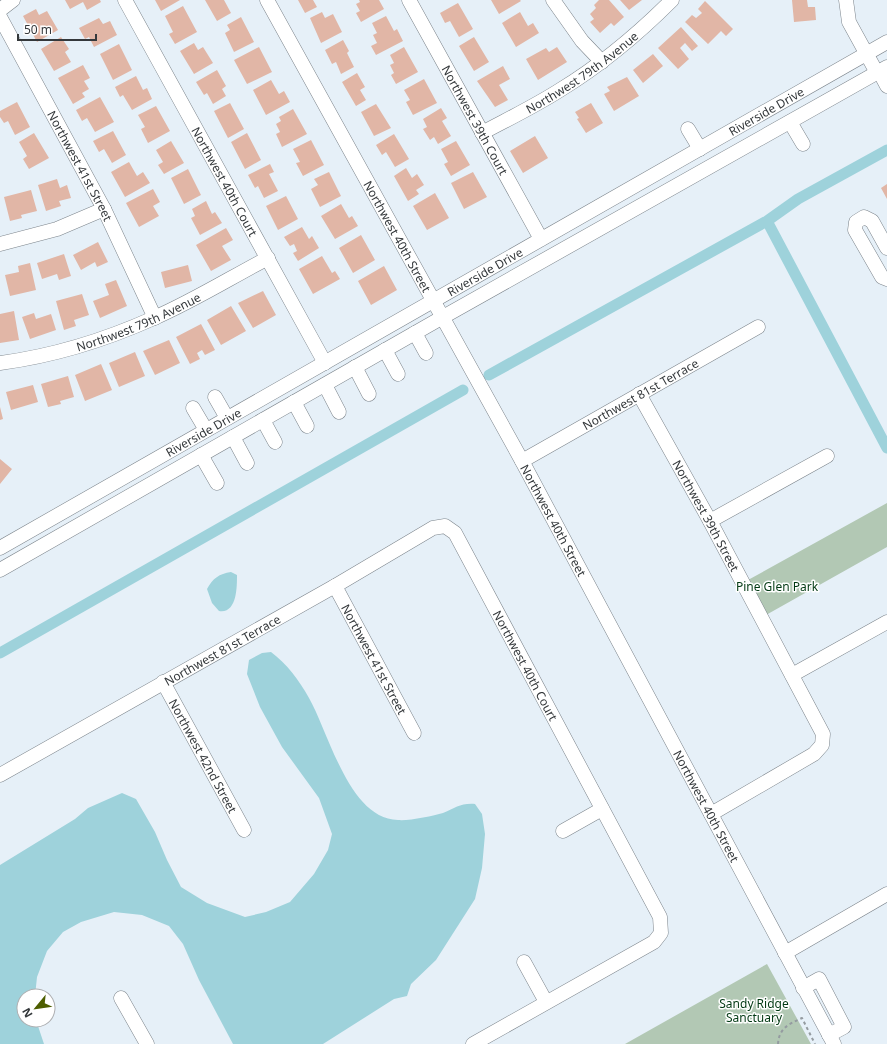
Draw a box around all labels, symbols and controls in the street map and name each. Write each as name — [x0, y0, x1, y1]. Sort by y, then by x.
scale bar — [18, 16, 96, 42]
text: 50 m — [24, 21, 52, 38]
street label: Northwest 79th Avenue — [522, 27, 642, 117]
street label: Northwest 39th Court — [438, 62, 513, 178]
street label: Riverside Drive — [725, 83, 807, 139]
street label: Northwest 41st Street — [44, 107, 117, 224]
street label: Northwest 40th Court — [188, 123, 262, 240]
street label: Northwest 40th Street — [360, 178, 436, 296]
street label: Riverside Drive — [444, 243, 526, 300]
street label: Northwest 79th Avenue — [74, 288, 204, 355]
street label: Northwest 81st Terrace — [579, 354, 702, 434]
street label: Riverside Drive — [162, 404, 244, 460]
street label: Northwest 39th Street — [669, 457, 744, 575]
street label: Northwest 40th Street — [517, 461, 591, 580]
park label: Pine Glen Park — [736, 578, 819, 595]
street label: Northwest 41st Street — [338, 601, 411, 718]
street label: Northwest 40th Court — [489, 607, 562, 724]
street label: Northwest 81st Terrace — [161, 610, 284, 689]
street label: Northwest 42nd Street — [165, 696, 242, 816]
street label: Northwest 40th Street — [670, 747, 744, 865]
north arrow — [16, 988, 56, 1028]
park label: Sandy Ridge Sanctuary — [719, 995, 789, 1026]
text: N — [18, 1006, 36, 1021]

